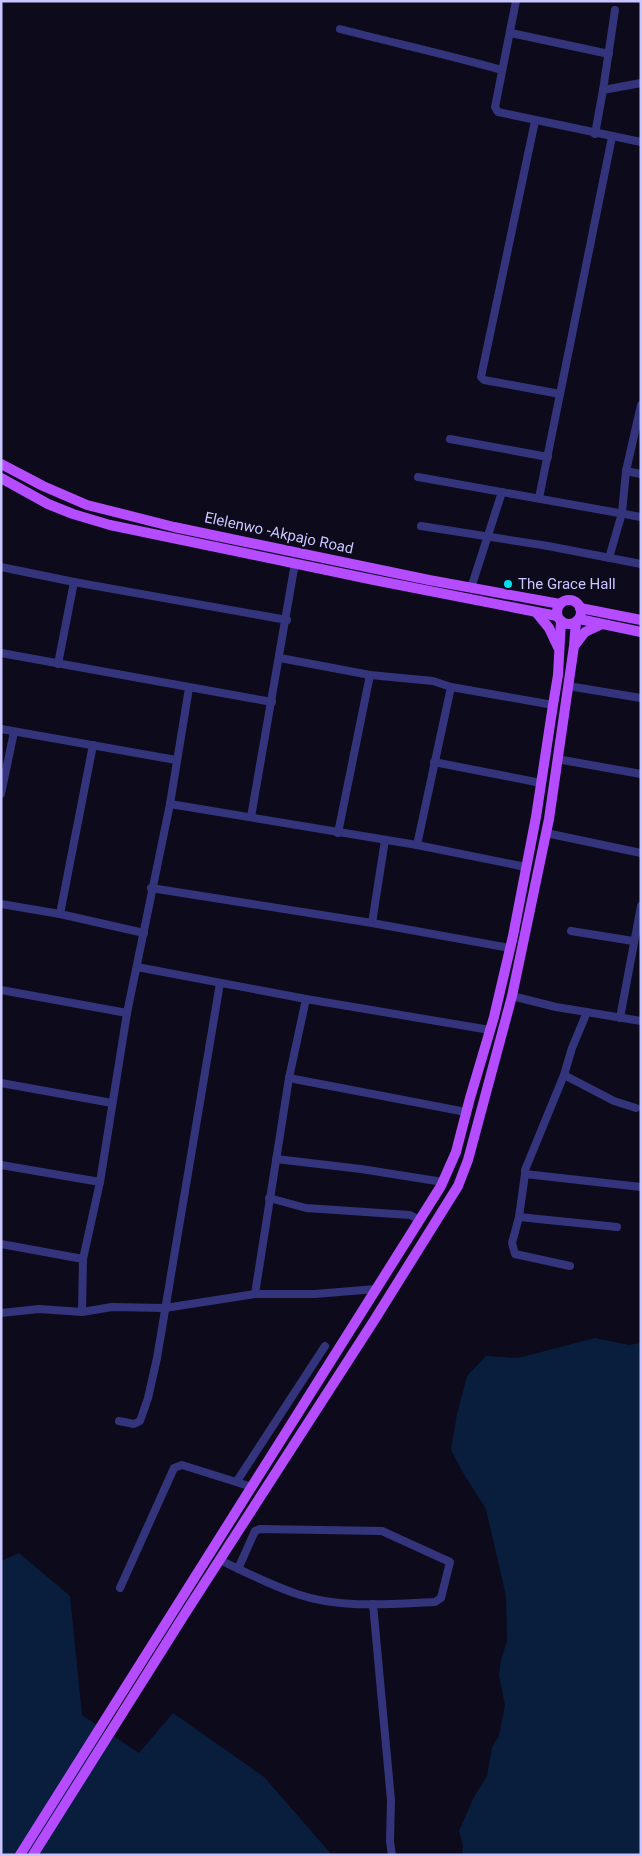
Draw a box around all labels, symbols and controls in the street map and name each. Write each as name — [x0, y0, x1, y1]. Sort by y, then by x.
street label: Elelenwo -Akpajo Road — [203, 508, 355, 558]
place label: The Grace Hall — [518, 575, 616, 593]
marker: The Grace Hall — [502, 578, 514, 590]

